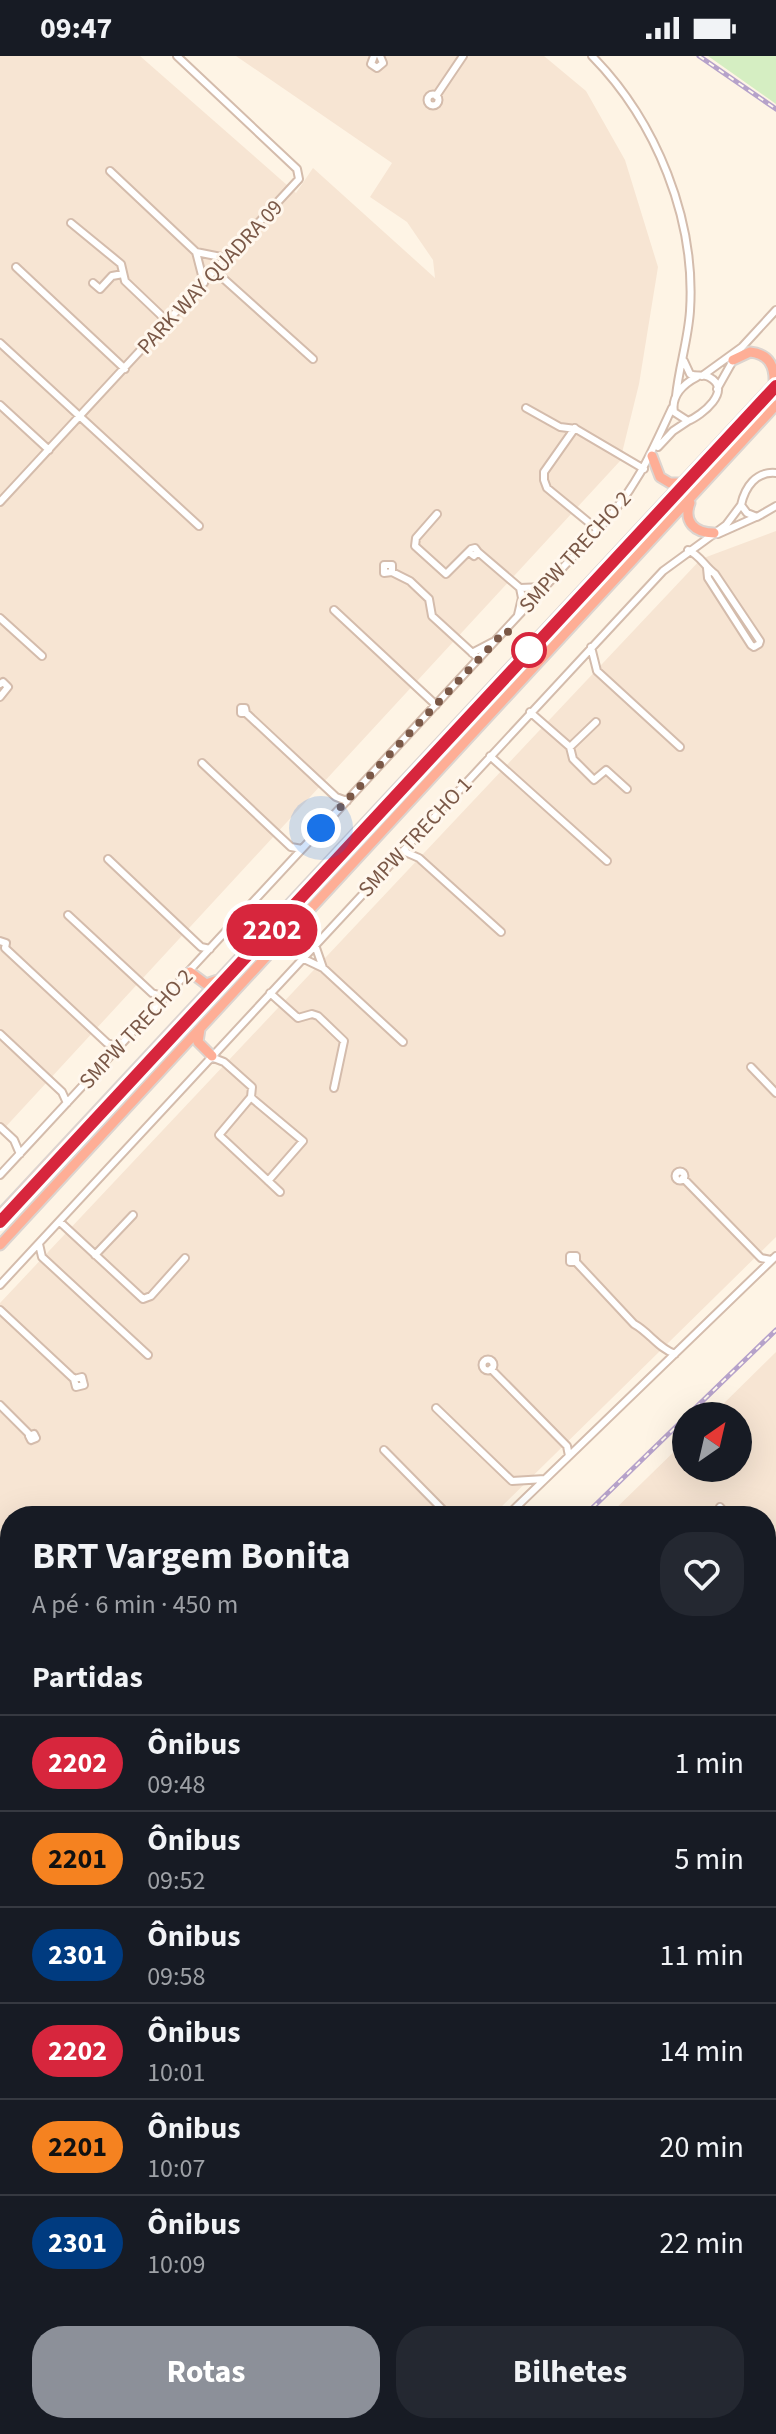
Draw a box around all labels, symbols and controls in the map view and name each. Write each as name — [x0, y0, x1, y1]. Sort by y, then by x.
text: 09:47 — [40, 7, 112, 50]
street label: PARK WAY QUADRA 09 — [130, 192, 290, 362]
street label: SMPW TRECHO 2 — [511, 484, 639, 620]
unlabelled marker — [512, 633, 546, 667]
street label: SMPW TRECHO 1 — [351, 770, 479, 904]
your location — [301, 808, 341, 848]
line badge: 2202 — [216, 904, 328, 956]
text: 2202 — [242, 910, 302, 950]
street label: SMPW TRECHO 2 — [72, 962, 200, 1096]
north arrow — [672, 1402, 752, 1482]
map controls — [672, 1402, 752, 1482]
text: BRT Vargem Bonita — [32, 1529, 350, 1583]
button: heart — [660, 1532, 744, 1616]
text: A pé · 6 min · 450 m — [32, 1586, 238, 1623]
text: Partidas — [32, 1656, 143, 1699]
text: Ônibus — [147, 1723, 241, 1766]
text: 1 min — [674, 1742, 744, 1785]
text: 2202 — [48, 1743, 107, 1783]
text: 09:48 — [147, 1766, 205, 1803]
text: Ônibus — [147, 1819, 241, 1862]
text: 5 min — [674, 1838, 744, 1881]
text: 2201 — [48, 1839, 107, 1879]
text: 09:52 — [147, 1862, 205, 1899]
text: Ônibus — [147, 1915, 241, 1958]
text: 11 min — [660, 1934, 744, 1977]
text: 2301 — [48, 1935, 107, 1975]
text: 09:58 — [147, 1958, 205, 1995]
text: Ônibus — [147, 2011, 241, 2054]
text: 14 min — [660, 2030, 744, 2073]
text: 2202 — [48, 2031, 107, 2071]
text: 10:01 — [147, 2054, 205, 2091]
text: Ônibus — [147, 2107, 241, 2150]
text: 20 min — [660, 2126, 744, 2169]
text: 2201 — [48, 2127, 107, 2167]
text: 10:07 — [147, 2150, 205, 2187]
text: Ônibus — [147, 2203, 241, 2246]
text: 22 min — [660, 2222, 744, 2265]
text: 2301 — [48, 2223, 107, 2263]
text: 10:09 — [147, 2246, 205, 2283]
button: Rotas — [32, 2326, 380, 2418]
button: Bilhetes — [396, 2326, 744, 2418]

